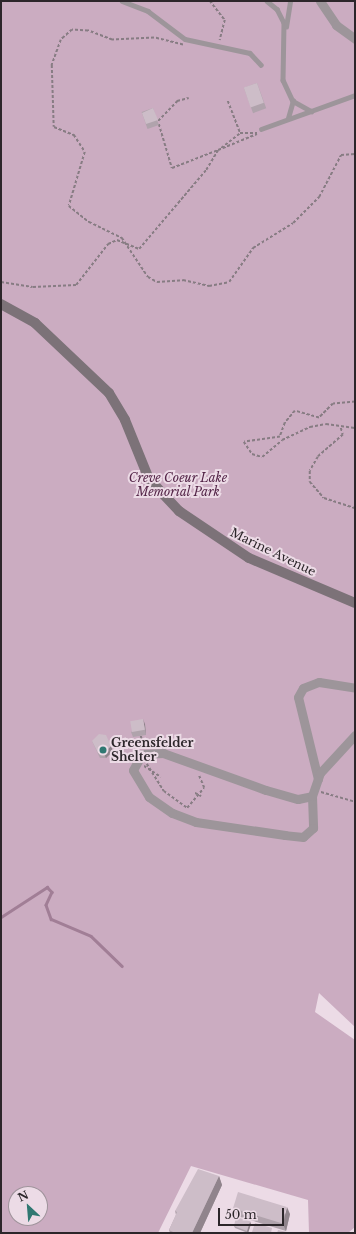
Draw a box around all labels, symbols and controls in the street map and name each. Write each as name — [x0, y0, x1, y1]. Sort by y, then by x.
park label: Creve Coeur Lake Memorial Park — [129, 471, 227, 499]
street label: Marine Avenue — [228, 525, 318, 579]
place label: Greensfelder Shelter — [111, 736, 194, 764]
marker: Greensfelder Shelter — [98, 745, 108, 755]
north arrow — [8, 1186, 48, 1226]
text: N — [15, 1188, 31, 1205]
scale bar — [220, 1200, 286, 1226]
text: 50 m — [225, 1207, 257, 1222]

